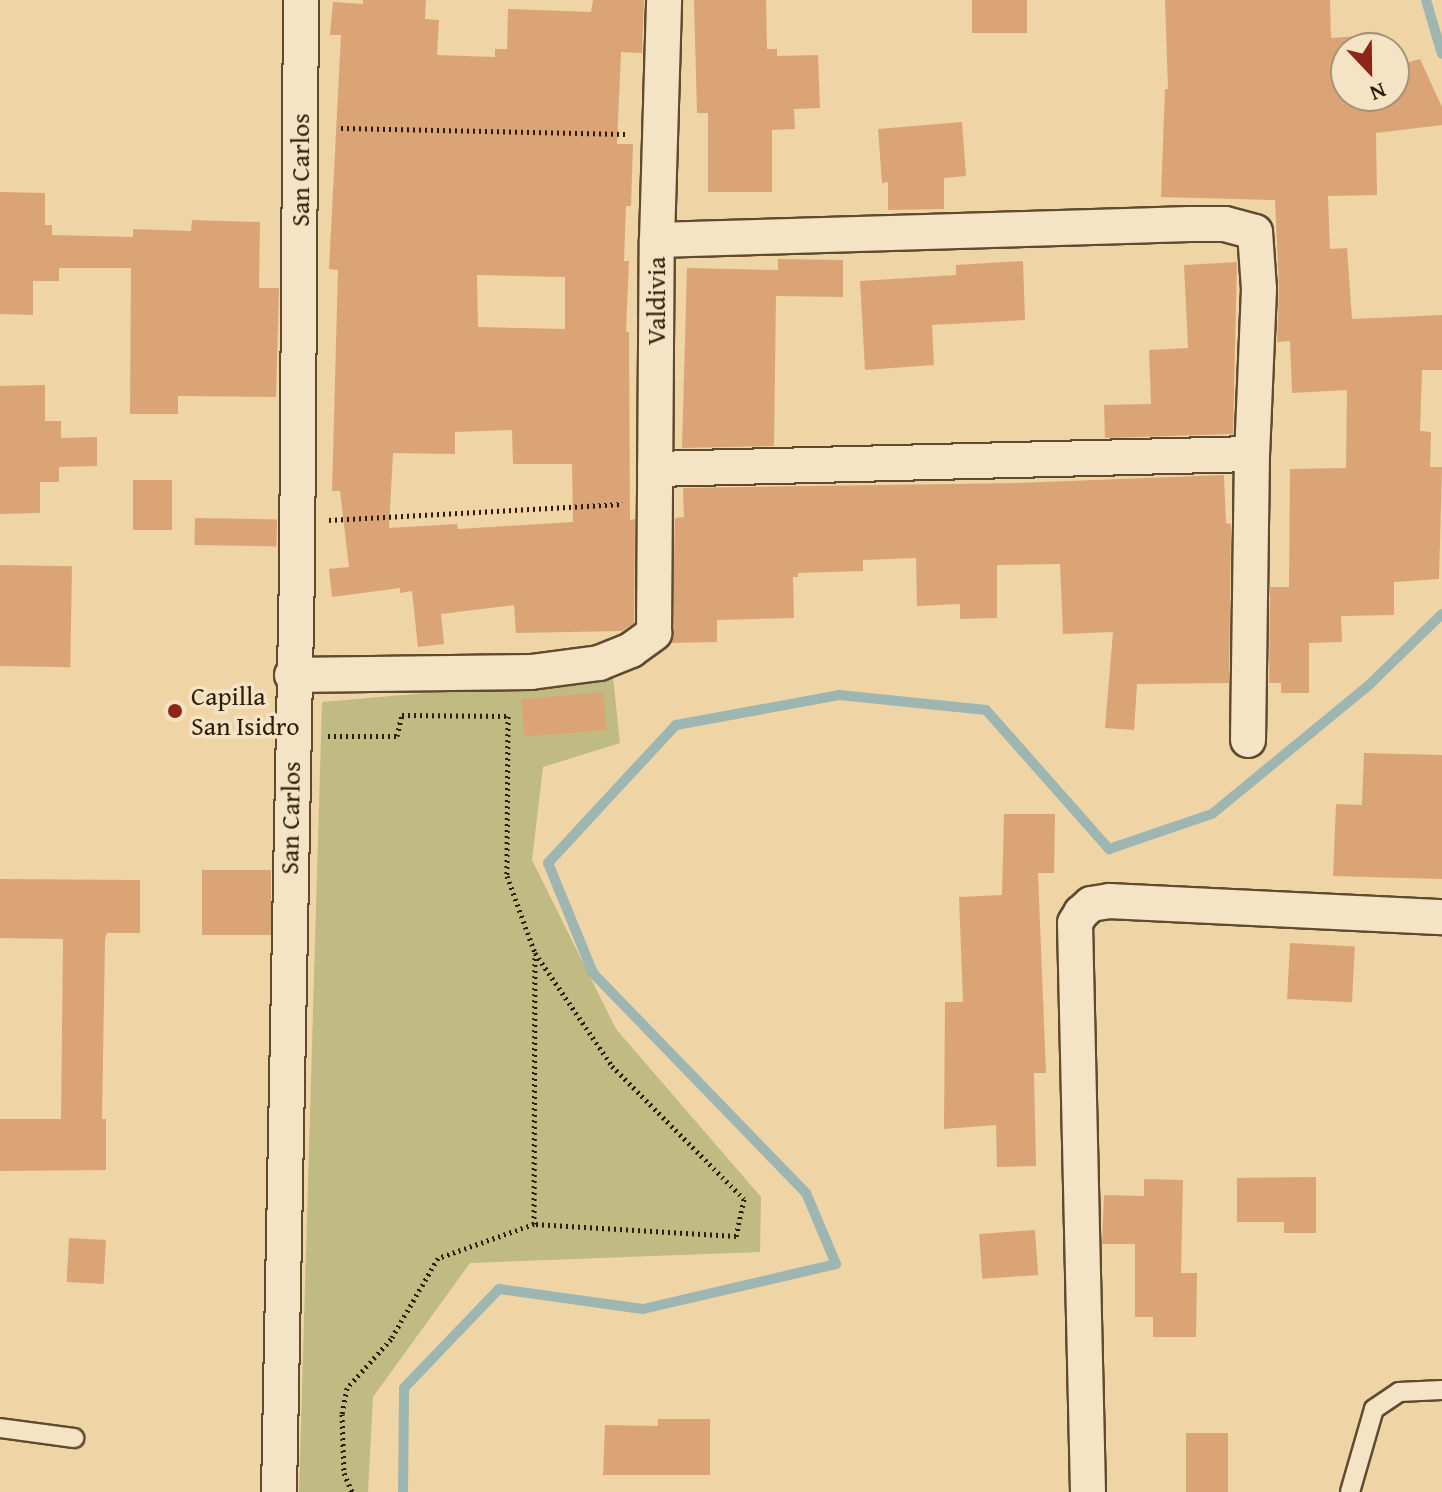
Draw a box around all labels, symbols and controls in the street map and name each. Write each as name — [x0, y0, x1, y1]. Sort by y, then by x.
north arrow — [1330, 32, 1410, 112]
text: N — [1365, 75, 1391, 110]
street label: San Carlos — [284, 113, 316, 227]
street label: Valdivia — [640, 257, 672, 345]
place label: Capilla San Isidro — [191, 680, 299, 742]
marker: Capilla San Isidro — [166, 702, 184, 720]
street label: San Carlos — [273, 761, 307, 875]

